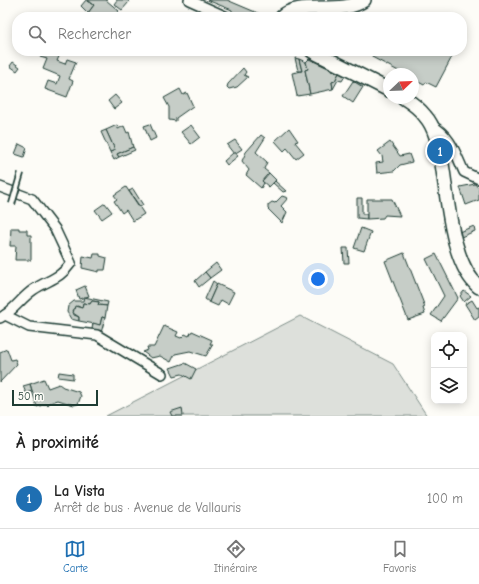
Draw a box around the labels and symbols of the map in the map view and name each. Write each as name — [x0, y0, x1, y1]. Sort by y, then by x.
north arrow — [383, 68, 419, 104]
pin: 1 — [427, 136, 453, 166]
your location — [308, 269, 328, 289]
scale bar — [12, 388, 98, 407]

